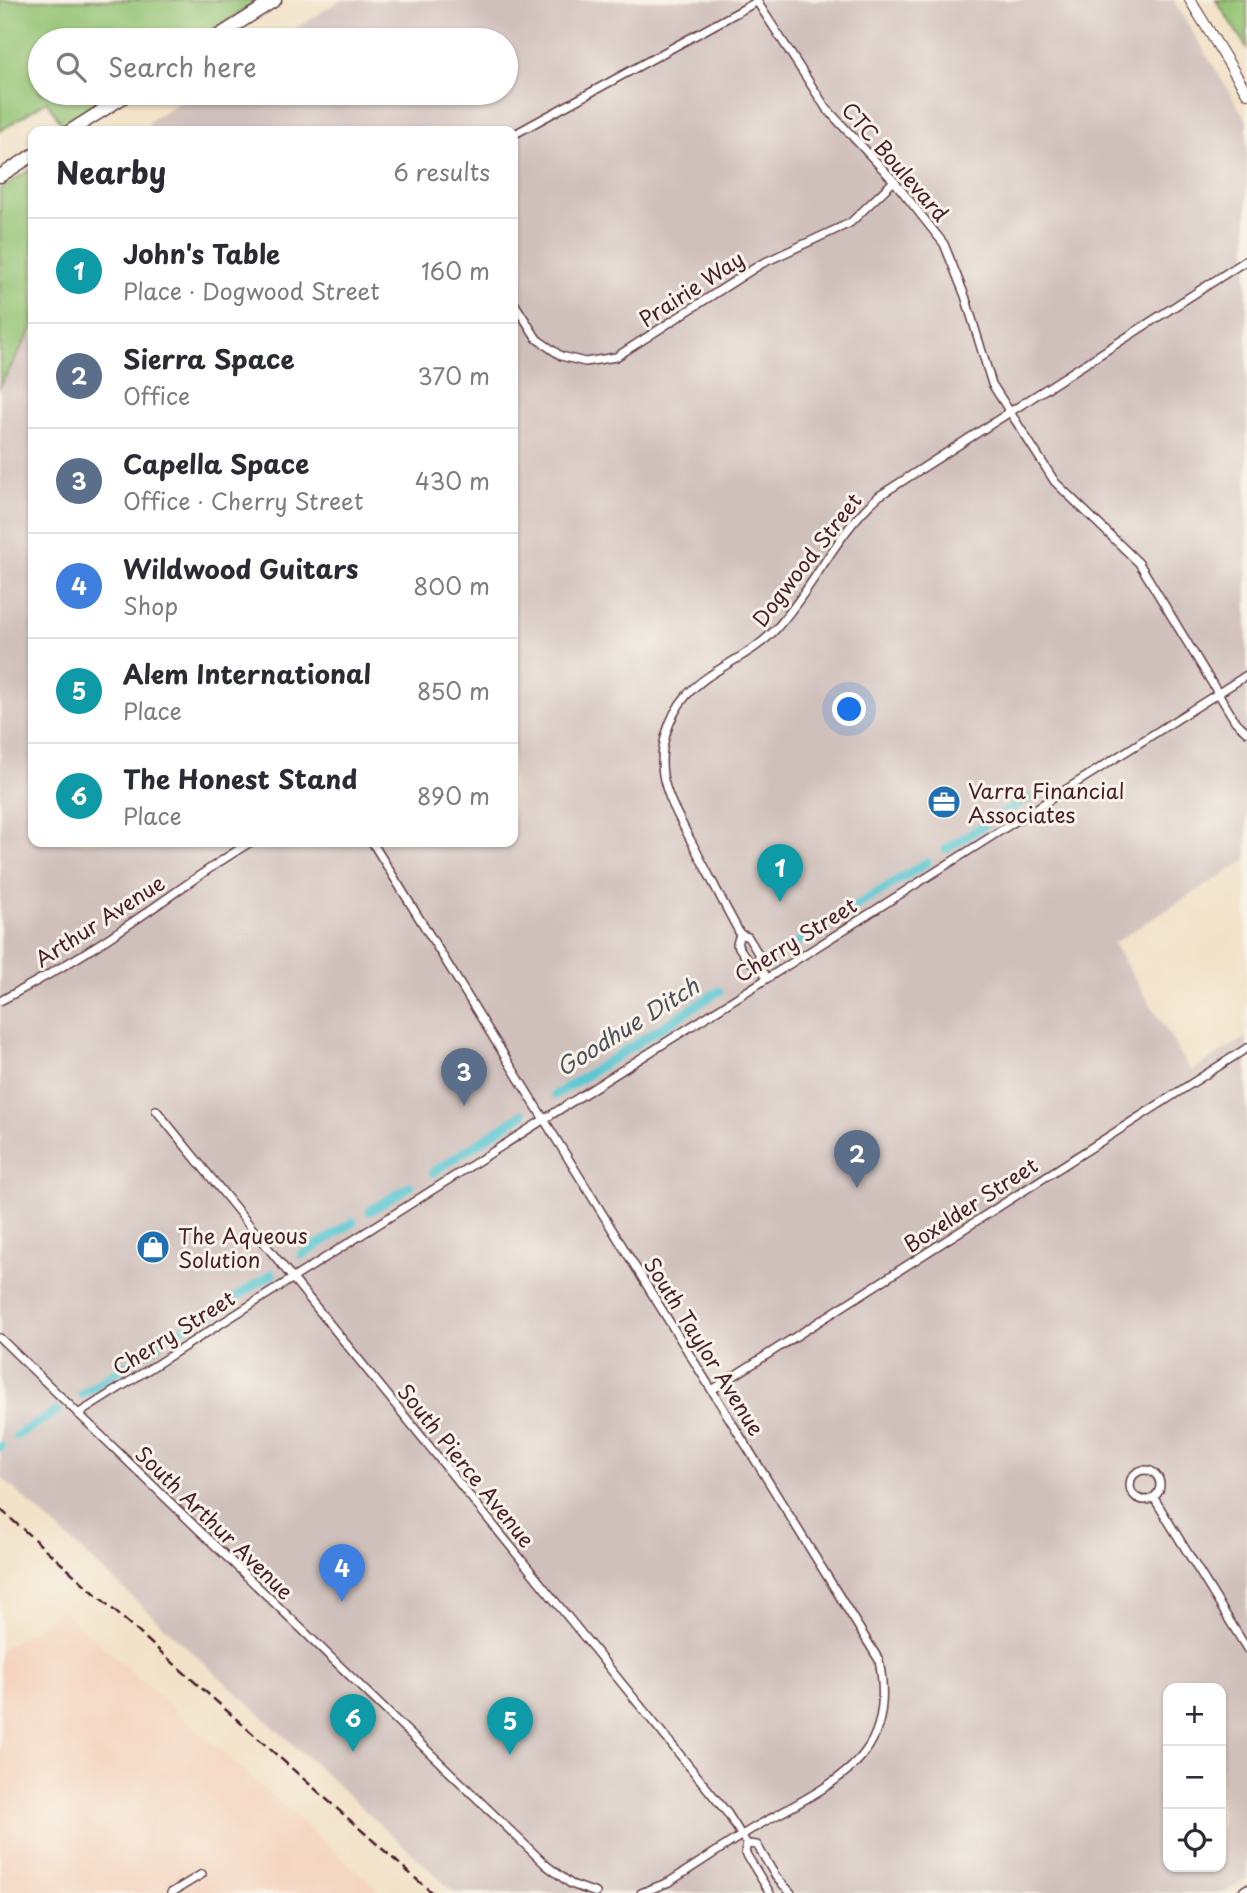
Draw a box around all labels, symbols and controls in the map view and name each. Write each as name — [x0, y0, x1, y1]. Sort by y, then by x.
search box — [28, 28, 518, 105]
text: Search here — [108, 47, 257, 86]
icon: search — [52, 48, 90, 86]
street label: CTC Boulevard — [835, 94, 957, 228]
text: Nearby — [56, 149, 166, 194]
text: 6 results — [394, 154, 490, 189]
text: John's Table — [123, 234, 280, 273]
street label: Prairie Way — [632, 242, 750, 334]
text: 1 — [74, 253, 85, 288]
text: 160 m — [421, 253, 490, 288]
text: Place · Dogwood Street — [123, 273, 380, 308]
text: Sierra Space — [123, 339, 295, 378]
text: 2 — [71, 358, 87, 393]
text: 370 m — [417, 358, 490, 393]
text: Office — [123, 378, 190, 413]
text: Capella Space — [123, 444, 309, 483]
text: 3 — [71, 463, 87, 498]
text: 430 m — [415, 463, 490, 498]
text: Office · Cherry Street — [123, 483, 363, 518]
street label: Dogwood Street — [743, 485, 869, 633]
text: Wildwood Guitars — [123, 549, 358, 588]
text: 4 — [71, 568, 87, 603]
text: 800 m — [413, 568, 490, 603]
text: Shop — [123, 588, 178, 623]
text: Alem International — [123, 654, 371, 693]
text: 5 — [72, 673, 86, 708]
text: 850 m — [417, 673, 490, 708]
your location — [832, 692, 866, 726]
text: Place — [123, 693, 182, 728]
text: The Honest Stand — [123, 759, 357, 798]
place label: Varra Financial Associates — [968, 774, 1124, 830]
text: 6 — [71, 778, 87, 813]
text: 890 m — [417, 778, 490, 813]
office icon: Varra Financial Associates — [925, 783, 963, 821]
text: Place — [123, 798, 182, 833]
pin: 1 — [757, 844, 803, 902]
street label: Arthur Avenue — [28, 866, 170, 974]
street label: Cherry Street — [727, 889, 863, 989]
water label: Goodhue Ditch — [549, 968, 706, 1084]
pin: 3 — [441, 1048, 487, 1106]
pin: 2 — [834, 1130, 880, 1188]
street label: Boxelder Street — [897, 1149, 1043, 1259]
place label: The Aqueous Solution — [178, 1219, 308, 1275]
shop icon: The Aqueous Solution — [134, 1228, 172, 1266]
street label: South Taylor Avenue — [637, 1251, 773, 1441]
street label: Cherry Street — [105, 1282, 241, 1382]
street label: South Pierce Avenue — [391, 1376, 543, 1554]
street label: South Arthur Avenue — [129, 1438, 301, 1606]
pin: 4 — [319, 1544, 365, 1602]
map controls — [1163, 1683, 1226, 1872]
button: + — [1163, 1683, 1226, 1746]
pin: 6 — [330, 1694, 376, 1752]
pin: 5 — [487, 1697, 533, 1755]
button: − — [1163, 1746, 1226, 1809]
button: locate — [1163, 1809, 1226, 1872]

